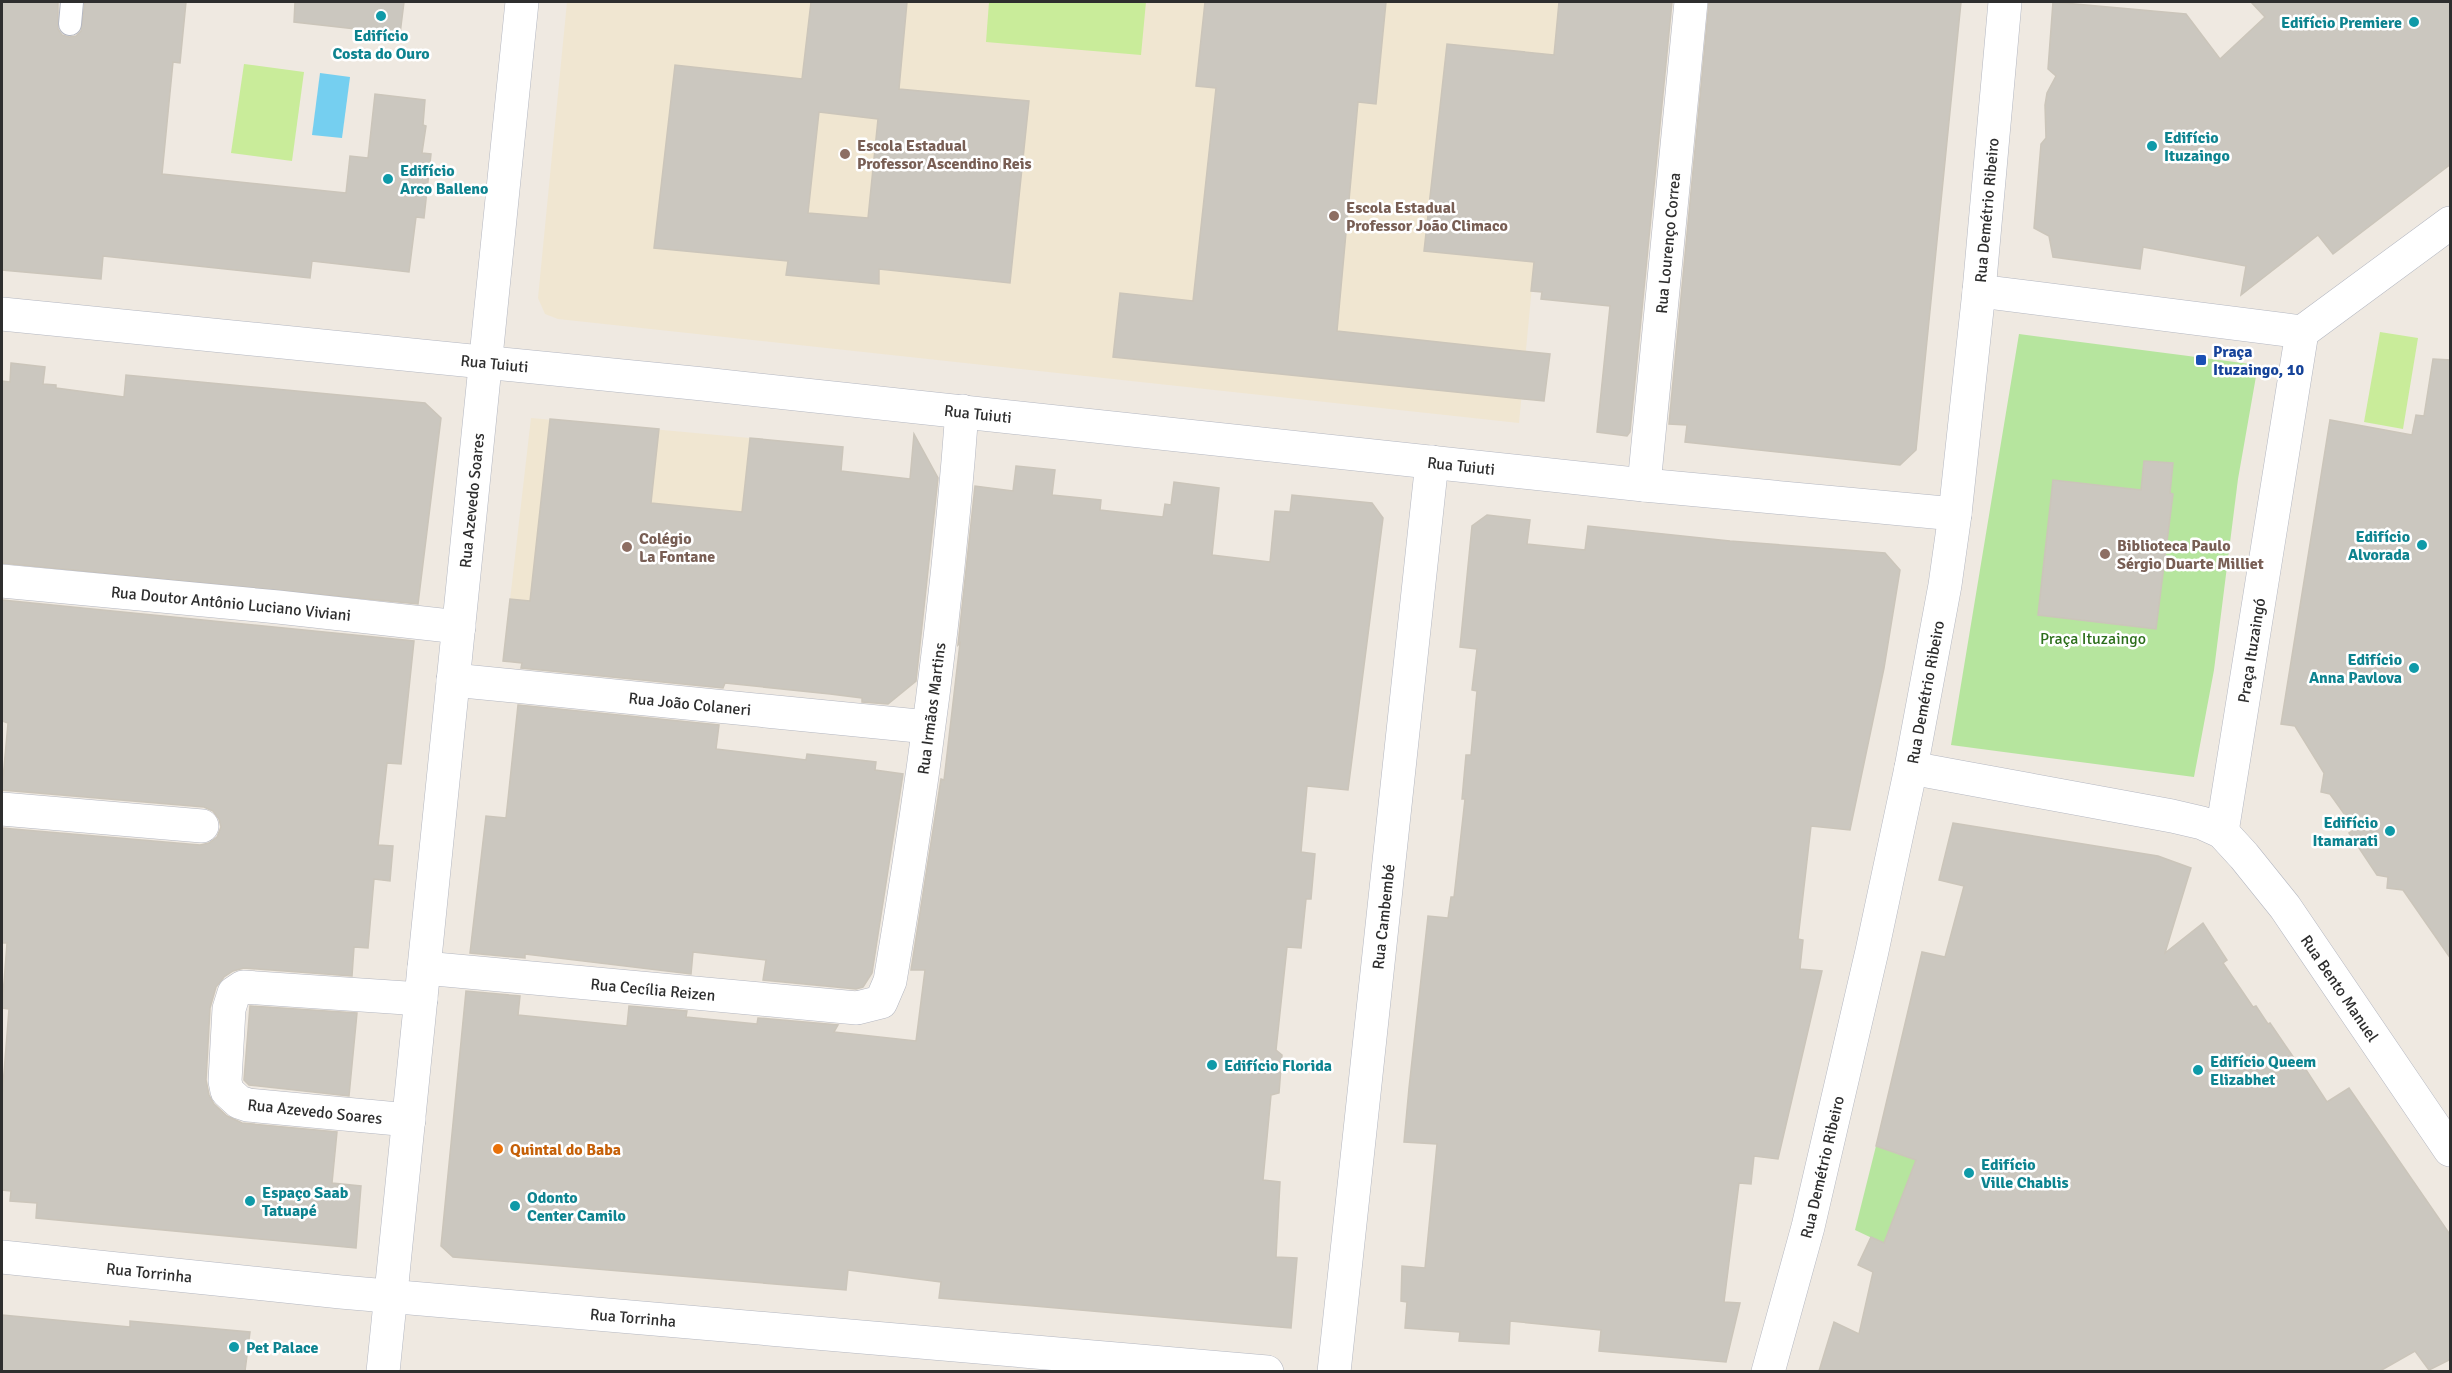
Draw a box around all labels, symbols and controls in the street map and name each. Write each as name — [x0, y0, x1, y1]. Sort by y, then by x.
marker: Edifício Costa do Ouro — [374, 9, 388, 23]
place label: Edifício Premiere — [2281, 13, 2402, 33]
marker: Edifício Premiere — [2407, 15, 2421, 29]
place label: Edifício Costa do Ouro — [332, 26, 430, 64]
place label: Edifício Ituzaingo — [2164, 128, 2230, 166]
place label: Escola Estadual Professor Ascendino Reis — [857, 136, 1032, 174]
street label: Rua Demétrio Ribeiro — [1971, 137, 2004, 284]
marker: Edifício Ituzaingo — [2145, 139, 2159, 153]
marker: Escola Estadual Professor Ascendino Reis — [838, 147, 852, 161]
place label: Edifício Arco Balleno — [400, 161, 488, 199]
marker: Edifício Arco Balleno — [381, 172, 395, 186]
street label: Rua Lourenço Correa — [1652, 172, 1685, 315]
place label: Escola Estadual Professor João Climaco — [1346, 198, 1508, 236]
marker: Escola Estadual Professor João Climaco — [1327, 209, 1341, 223]
place label: Praça Ituzaingo, 10 — [2213, 342, 2304, 380]
street label: Rua Tuiuti — [460, 351, 529, 378]
marker: Praça Ituzaingo, 10 — [2194, 353, 2208, 367]
street label: Rua Tuiuti — [943, 401, 1013, 428]
street label: Rua Azevedo Soares — [456, 432, 489, 569]
street label: Rua Tuiuti — [1426, 453, 1496, 480]
place label: Edifício Alvorada — [2348, 527, 2410, 565]
place label: Colégio La Fontane — [639, 529, 715, 567]
place label: Biblioteca Paulo Sérgio Duarte Milliet — [2117, 536, 2264, 574]
marker: Edifício Alvorada — [2415, 538, 2429, 552]
marker: Colégio La Fontane — [620, 540, 634, 554]
marker: Biblioteca Paulo Sérgio Duarte Milliet — [2098, 547, 2112, 561]
street label: Rua Doutor Antônio Luciano Viviani — [110, 582, 352, 626]
street label: Praça Ituzaingó — [2234, 597, 2270, 705]
street label: Rua Demétrio Ribeiro — [1903, 619, 1949, 766]
park label: Praça Ituzaingo — [2040, 629, 2146, 649]
street label: Rua Irmãos Martins — [913, 641, 950, 776]
place label: Edifício Anna Pavlova — [2309, 650, 2402, 688]
marker: Edifício Anna Pavlova — [2407, 661, 2421, 675]
street label: Rua João Colaneri — [627, 688, 752, 720]
place label: Edifício Itamarati — [2313, 813, 2378, 851]
marker: Edifício Itamarati — [2383, 824, 2397, 838]
street label: Rua Cambembé — [1368, 863, 1400, 970]
street label: Rua Bento Manuel — [2296, 931, 2383, 1046]
street label: Rua Cecília Reizen — [590, 974, 716, 1006]
place label: Edifício Queem Elizabhet — [2210, 1052, 2316, 1090]
place label: Edifício Florida — [1224, 1056, 1332, 1076]
marker: Edifício Florida — [1205, 1058, 1219, 1072]
marker: Edifício Queem Elizabhet — [2191, 1063, 2205, 1077]
street label: Rua Demétrio Ribeiro — [1796, 1094, 1849, 1241]
street label: Rua Azevedo Soares — [246, 1095, 383, 1129]
place label: Quintal do Baba — [510, 1140, 621, 1160]
marker: Quintal do Baba — [491, 1142, 505, 1156]
place label: Edifício Ville Chablis — [1981, 1155, 2069, 1193]
marker: Edifício Ville Chablis — [1962, 1166, 1976, 1180]
place label: Espaço Saab Tatuapé — [262, 1183, 349, 1221]
place label: Odonto Center Camilo — [527, 1188, 626, 1226]
marker: Espaço Saab Tatuapé — [243, 1194, 257, 1208]
marker: Odonto Center Camilo — [508, 1199, 522, 1213]
street label: Rua Torrinha — [105, 1259, 193, 1288]
street label: Rua Torrinha — [589, 1305, 677, 1332]
place label: Pet Palace — [246, 1338, 318, 1358]
marker: Pet Palace — [227, 1340, 241, 1354]

